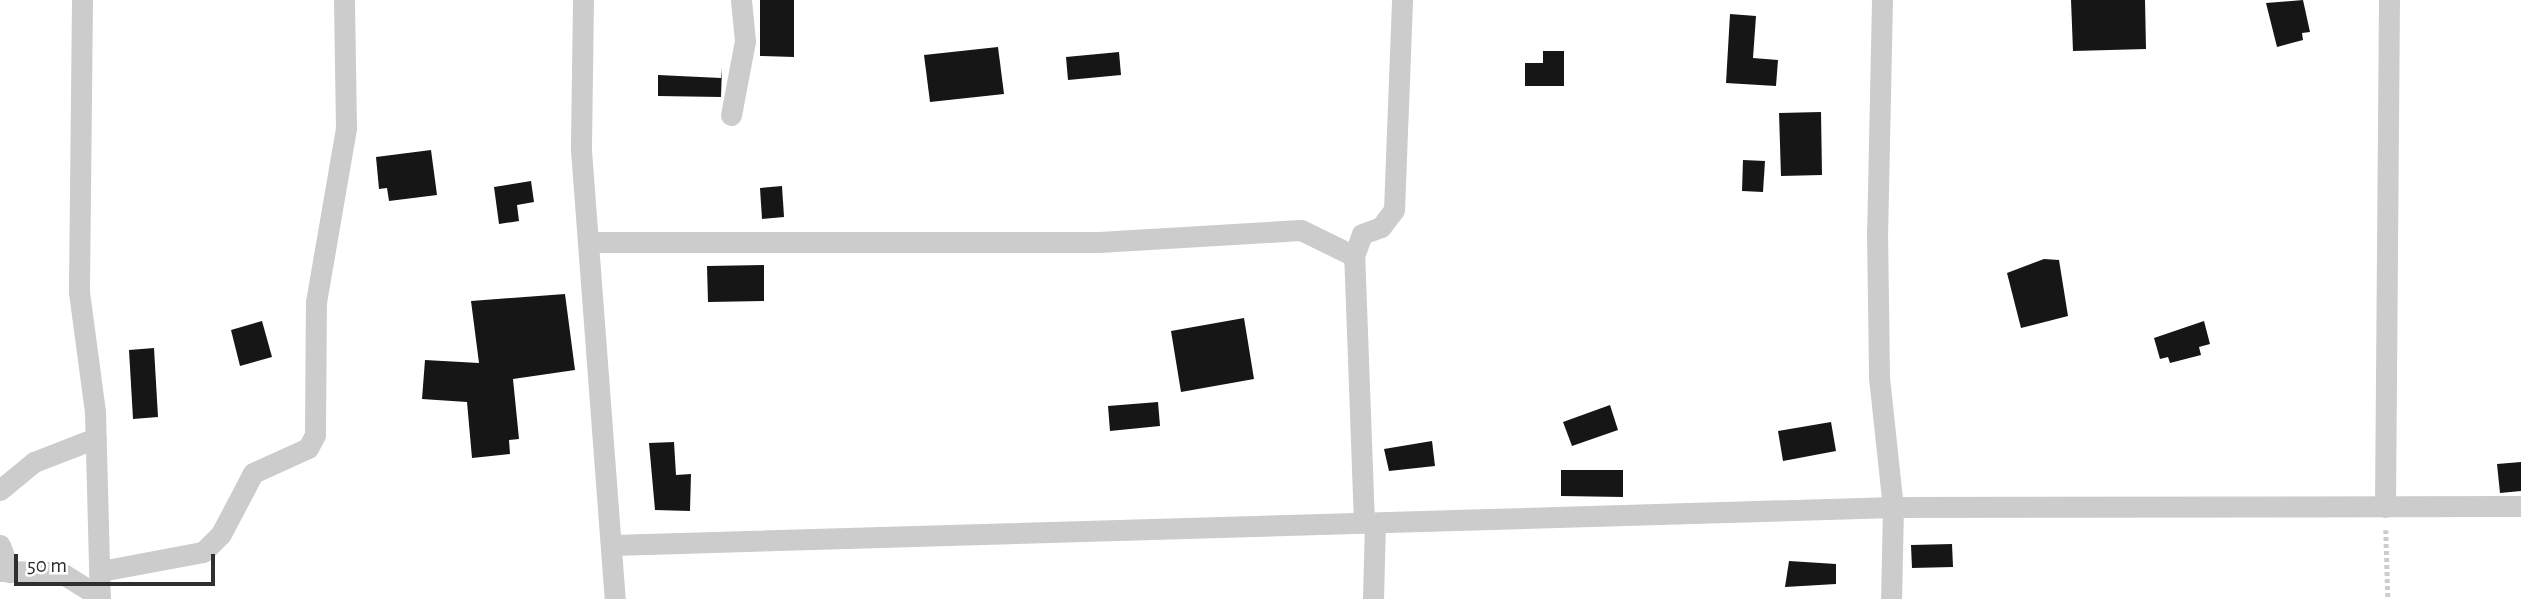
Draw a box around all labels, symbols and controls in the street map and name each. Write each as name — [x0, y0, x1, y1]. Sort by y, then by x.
scale bar — [18, 540, 219, 584]
text: 50 m — [27, 555, 67, 576]

